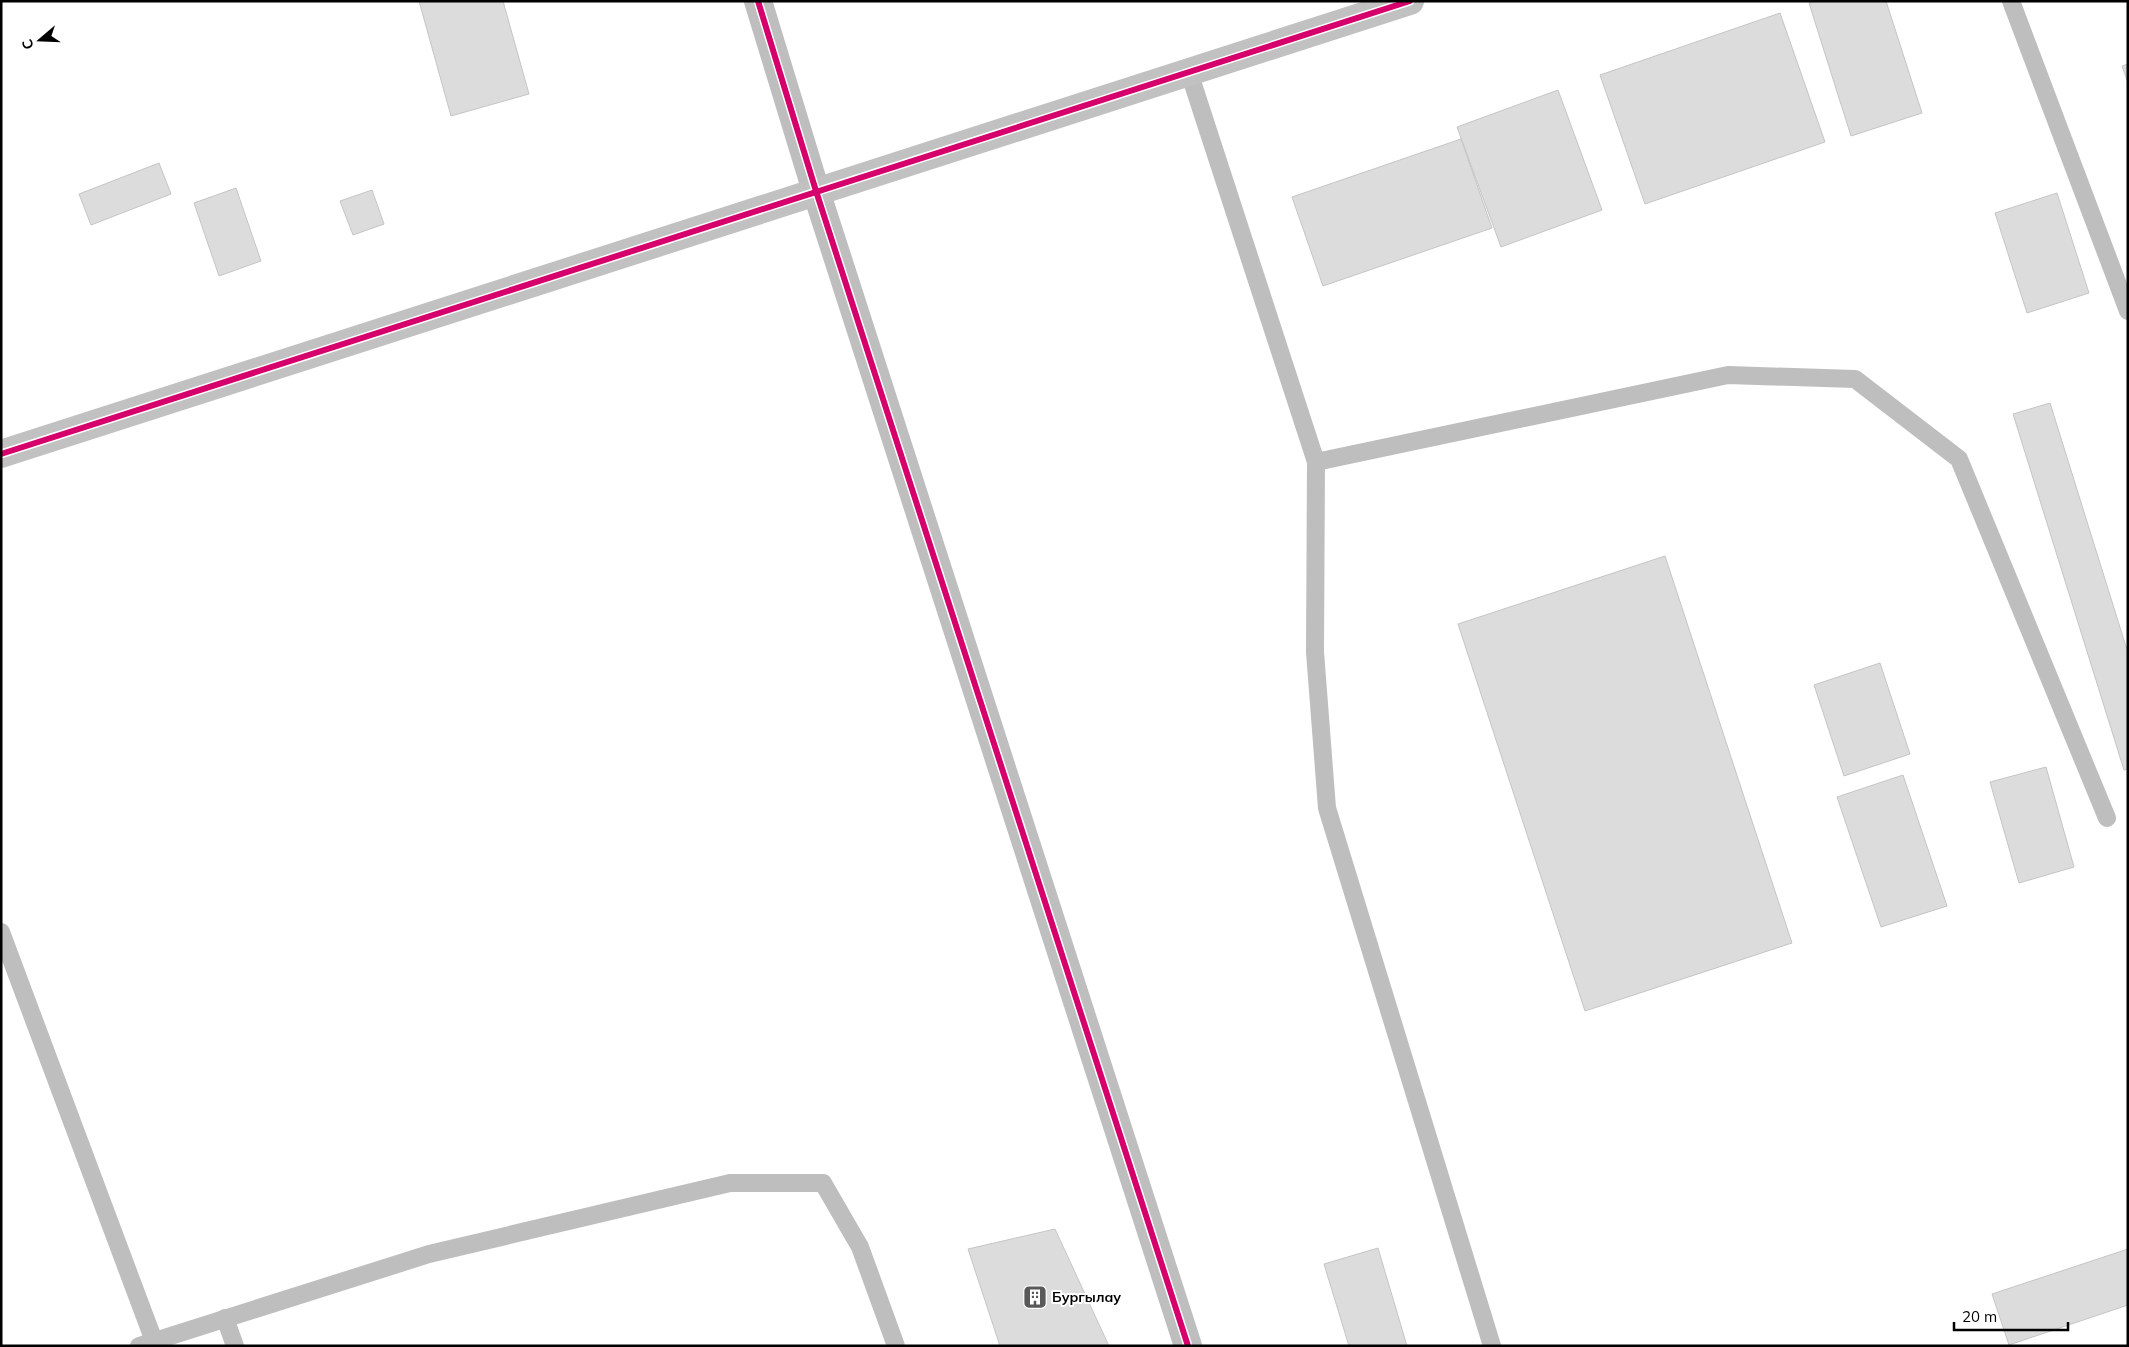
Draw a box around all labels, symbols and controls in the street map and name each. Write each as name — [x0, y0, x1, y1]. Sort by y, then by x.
north arrow — [15, 15, 65, 65]
text: С — [18, 37, 38, 52]
building icon: Бургылау — [1022, 1284, 1048, 1310]
place label: Бургылау — [1052, 1288, 1121, 1306]
scale bar — [1954, 1300, 2068, 1332]
text: 20 m — [1962, 1307, 1997, 1326]

